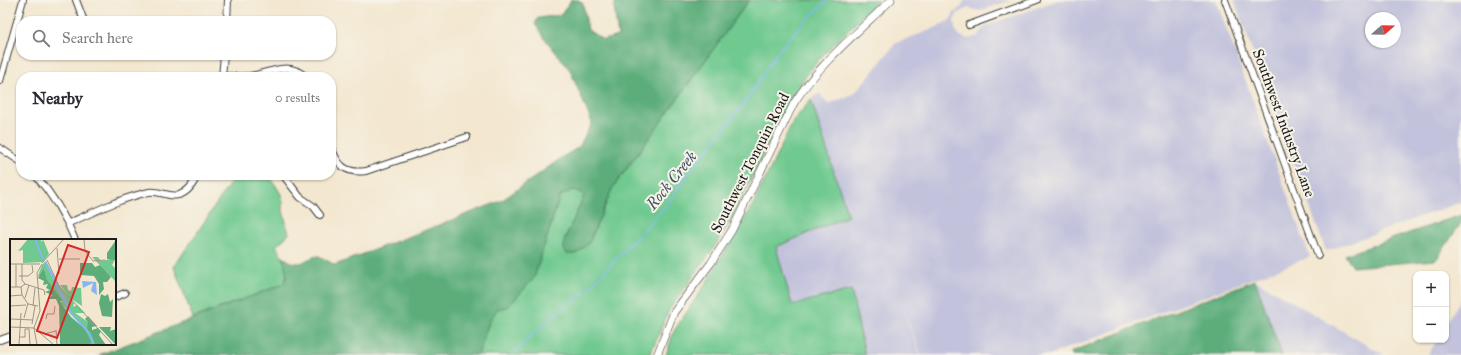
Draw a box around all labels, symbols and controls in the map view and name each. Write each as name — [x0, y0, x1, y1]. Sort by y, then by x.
north arrow — [1365, 12, 1401, 48]
search box — [16, 16, 336, 60]
icon: search — [30, 27, 52, 49]
text: Search here — [62, 29, 133, 47]
street label: Southwest Industry Lane — [1249, 47, 1319, 199]
text: Nearby — [32, 88, 83, 109]
street label: Southwest Tonquin Road — [707, 89, 794, 237]
text: 0 results — [275, 90, 320, 106]
water label: Rock Creek — [641, 147, 701, 214]
inset map — [10, 239, 116, 345]
map controls — [1413, 271, 1449, 343]
button: + — [1413, 271, 1449, 307]
button: − — [1413, 307, 1449, 343]

